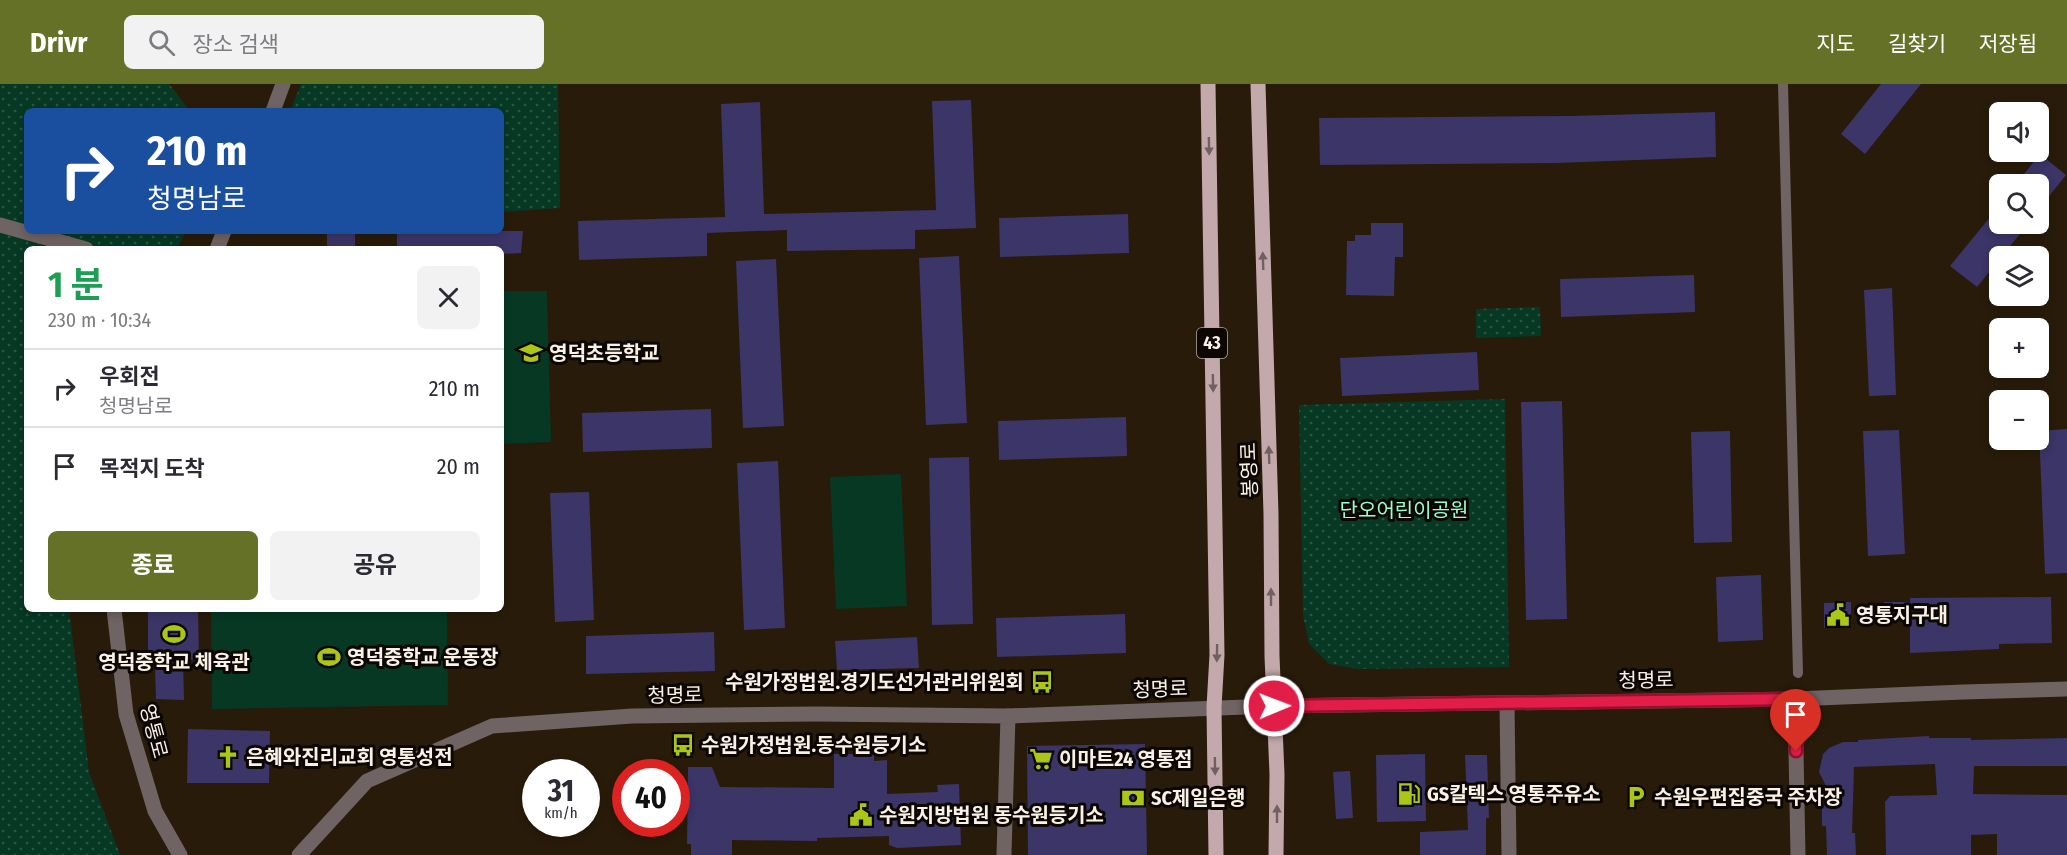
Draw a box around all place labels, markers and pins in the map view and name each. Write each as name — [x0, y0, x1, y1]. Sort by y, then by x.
school or university icon: 영덕초등학교 — [518, 340, 544, 366]
place label: 영덕초등학교 — [549, 341, 659, 365]
public building icon: 영통지구대 — [1825, 602, 1851, 628]
place label: 영통지구대 — [1856, 603, 1948, 627]
sports icon: 영덕중학교 체육관 — [161, 621, 187, 647]
sports icon: 영덕중학교 운동장 — [316, 644, 342, 670]
place label: 영덕중학교 운동장 — [347, 645, 498, 669]
place label: 영덕중학교 체육관 — [98, 650, 250, 674]
bus stop icon: 수원가정법원.경기도선거관리위원회 — [1029, 669, 1055, 695]
place label: 수원가정법원.경기도선거관리위원회 — [725, 670, 1024, 694]
pin — [1770, 689, 1821, 751]
bus stop icon: 수원가정법원.동수원등기소 — [670, 732, 696, 758]
place label: 수원가정법원.동수원등기소 — [701, 733, 926, 757]
church icon: 은혜와진리교회 영통성전 — [215, 744, 241, 770]
place label: 은혜와진리교회 영통성전 — [246, 745, 453, 769]
supermarket icon: 이마트24 영통점 — [1028, 746, 1054, 772]
place label: 이마트24 영통점 — [1059, 747, 1193, 771]
fuel station icon: GS칼텍스 영통주유소 — [1396, 781, 1422, 807]
place label: GS칼텍스 영통주유소 — [1427, 782, 1601, 806]
parking icon: 수원우편집중국 주차장 — [1623, 784, 1649, 810]
bank icon: SC제일은행 — [1120, 785, 1146, 811]
place label: 수원우편집중국 주차장 — [1654, 785, 1842, 809]
place label: SC제일은행 — [1151, 786, 1245, 810]
public building icon: 수원지방법원 동수원등기소 — [848, 802, 874, 828]
place label: 수원지방법원 동수원등기소 — [879, 803, 1104, 827]

